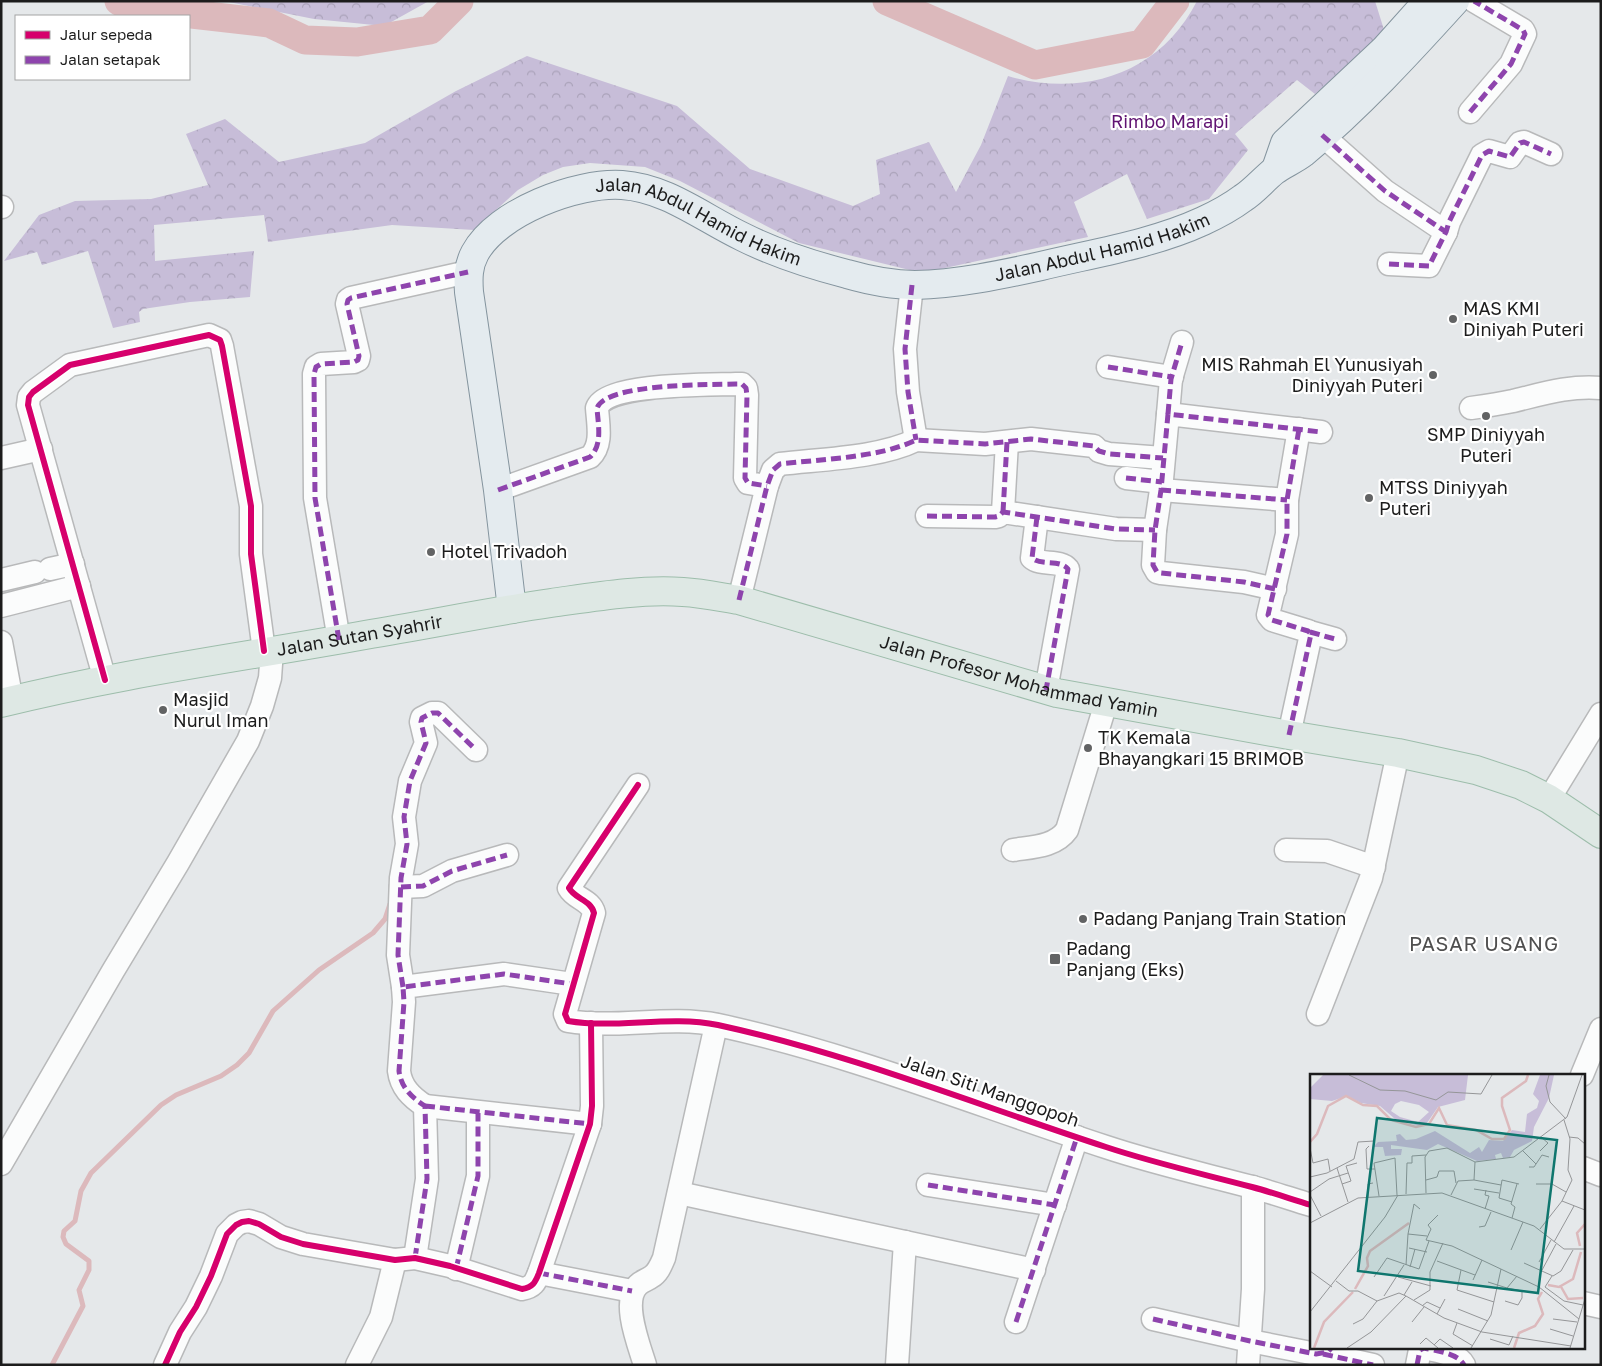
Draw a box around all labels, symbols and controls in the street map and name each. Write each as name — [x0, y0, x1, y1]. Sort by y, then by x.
legend — [15, 15, 190, 80]
text: Jalur sepeda — [60, 25, 153, 43]
text: Jalan setapak — [60, 50, 161, 68]
park label: Rimbo Marapi — [1111, 110, 1229, 132]
street label: Jalan Abdul Hamid Hakim — [594, 173, 804, 270]
street label: Jalan Abdul Hamid Hakim — [992, 207, 1213, 285]
place label: MAS KMI Diniyah Puteri — [1463, 297, 1584, 340]
marker: MAS KMI Diniyah Puteri — [1447, 313, 1459, 325]
place label: MIS Rahmah El Yunusiyah Diniyyah Puteri — [1201, 353, 1423, 396]
marker: MIS Rahmah El Yunusiyah Diniyyah Puteri — [1427, 369, 1439, 381]
marker: SMP Diniyyah Puteri — [1480, 410, 1492, 422]
place label: SMP Diniyyah Puteri — [1427, 423, 1545, 466]
place label: MTSS Diniyyah Puteri — [1379, 476, 1508, 519]
marker: MTSS Diniyyah Puteri — [1363, 492, 1375, 504]
place label: Hotel Trivadoh — [441, 540, 567, 562]
marker: Hotel Trivadoh — [425, 546, 437, 558]
street label: Jalan Sutan Syahrir — [275, 610, 444, 660]
street label: Jalan Profesor Mohammad Yamin — [877, 630, 1160, 721]
place label: Masjid Nurul Iman — [173, 688, 269, 731]
marker: Masjid Nurul Iman — [157, 704, 169, 716]
place label: TK Kemala Bhayangkari 15 BRIMOB — [1098, 726, 1304, 769]
marker: TK Kemala Bhayangkari 15 BRIMOB — [1082, 742, 1094, 754]
place label: Padang Panjang Train Station — [1093, 907, 1346, 929]
marker: Padang Panjang Train Station — [1077, 913, 1089, 925]
district label: PASAR USANG — [1409, 931, 1559, 955]
place label: Padang Panjang (Eks) — [1066, 937, 1185, 980]
marker: Padang Panjang (Eks) — [1048, 952, 1062, 966]
street label: Jalan Siti Manggopoh — [898, 1049, 1082, 1131]
inset map — [1310, 1074, 1584, 1348]

